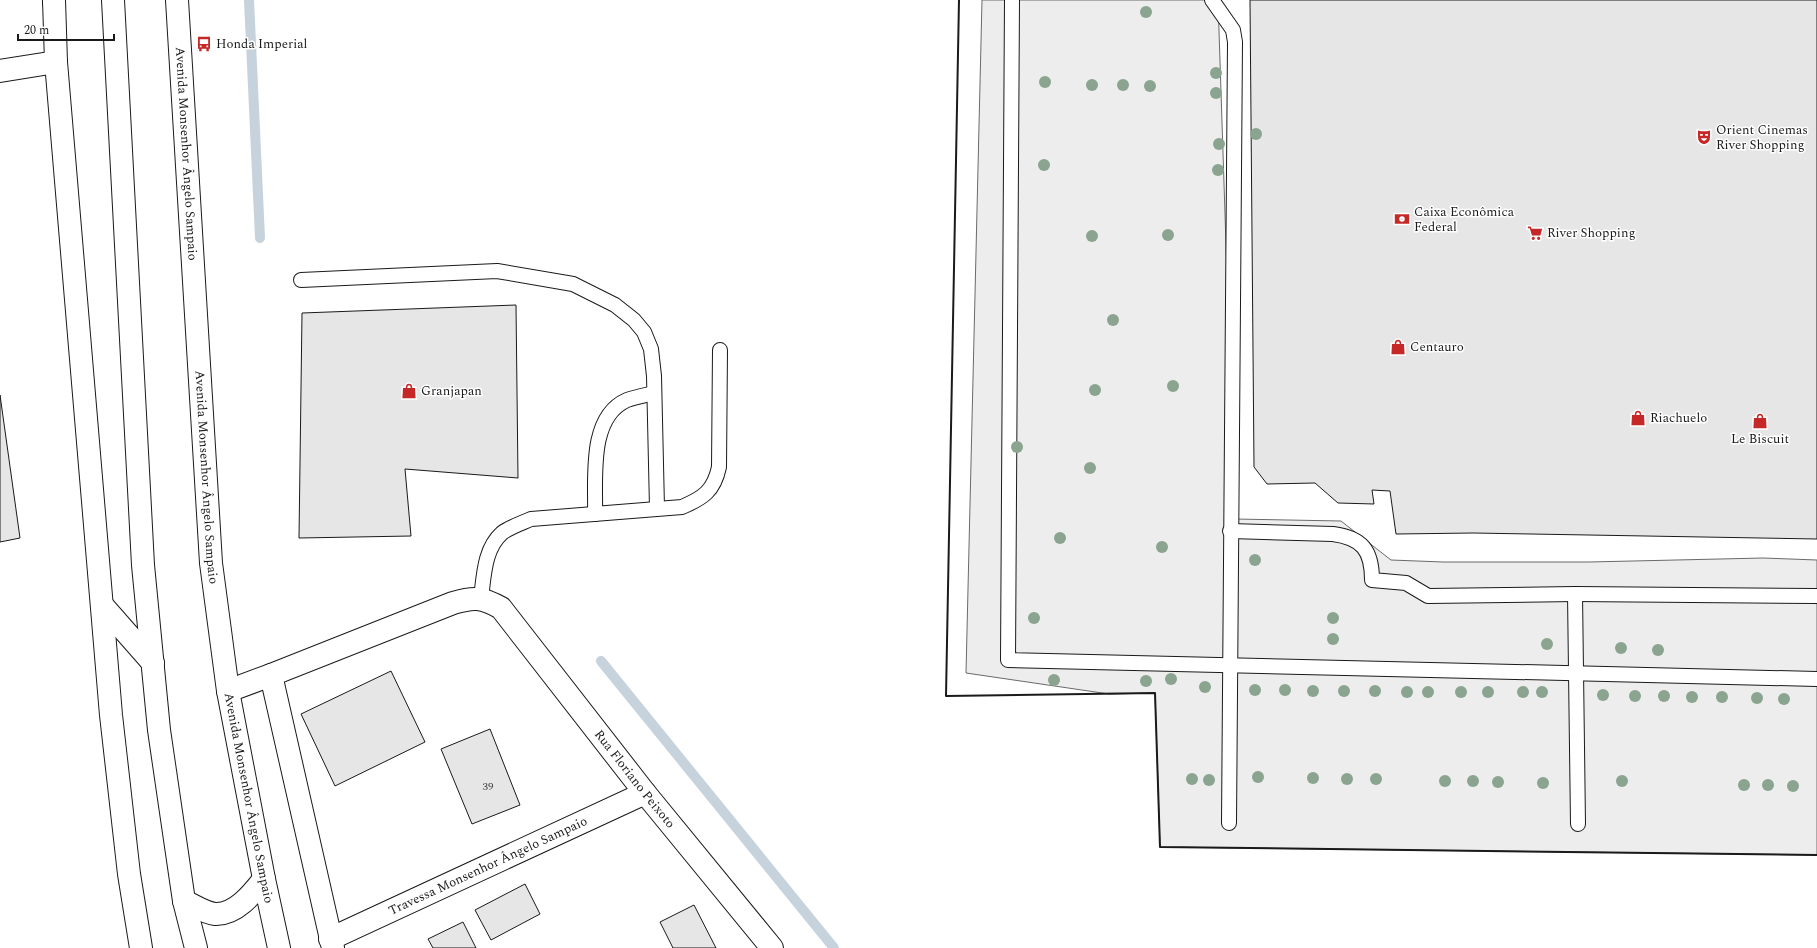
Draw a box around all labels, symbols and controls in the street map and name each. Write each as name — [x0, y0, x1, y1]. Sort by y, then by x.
scale bar — [18, 16, 114, 42]
text: 20 m — [24, 21, 49, 40]
place label: Honda Imperial — [216, 34, 307, 54]
bus stop icon: Honda Imperial — [195, 35, 213, 53]
street label: Avenida Monsenhor Ângelo Sampaio — [170, 46, 203, 261]
place label: Orient Cinemas River Shopping — [1716, 120, 1808, 155]
theatre icon: Orient Cinemas River Shopping — [1695, 128, 1713, 146]
place label: Caixa Econômica Federal — [1414, 202, 1515, 237]
bank icon: Caixa Econômica Federal — [1393, 210, 1411, 228]
place label: River Shopping — [1547, 223, 1636, 243]
supermarket icon: River Shopping — [1526, 224, 1544, 242]
place label: Centauro — [1410, 337, 1464, 357]
shop icon: Centauro — [1389, 338, 1407, 356]
street label: Avenida Monsenhor Ângelo Sampaio — [189, 370, 224, 585]
place label: Granjapan — [421, 381, 482, 401]
shop icon: Granjapan — [400, 382, 418, 400]
place label: Riachuelo — [1650, 408, 1707, 428]
shop icon: Riachuelo — [1629, 409, 1647, 427]
shop icon: Le Biscuit — [1751, 412, 1769, 430]
place label: Le Biscuit — [1731, 429, 1789, 449]
street label: Avenida Monsenhor Ângelo Sampaio — [219, 691, 279, 905]
street label: Rua Floriano Peixoto — [589, 725, 680, 833]
house number: 39 — [483, 778, 494, 795]
street label: Travessa Monsenhor Ângelo Sampaio — [385, 811, 591, 921]

